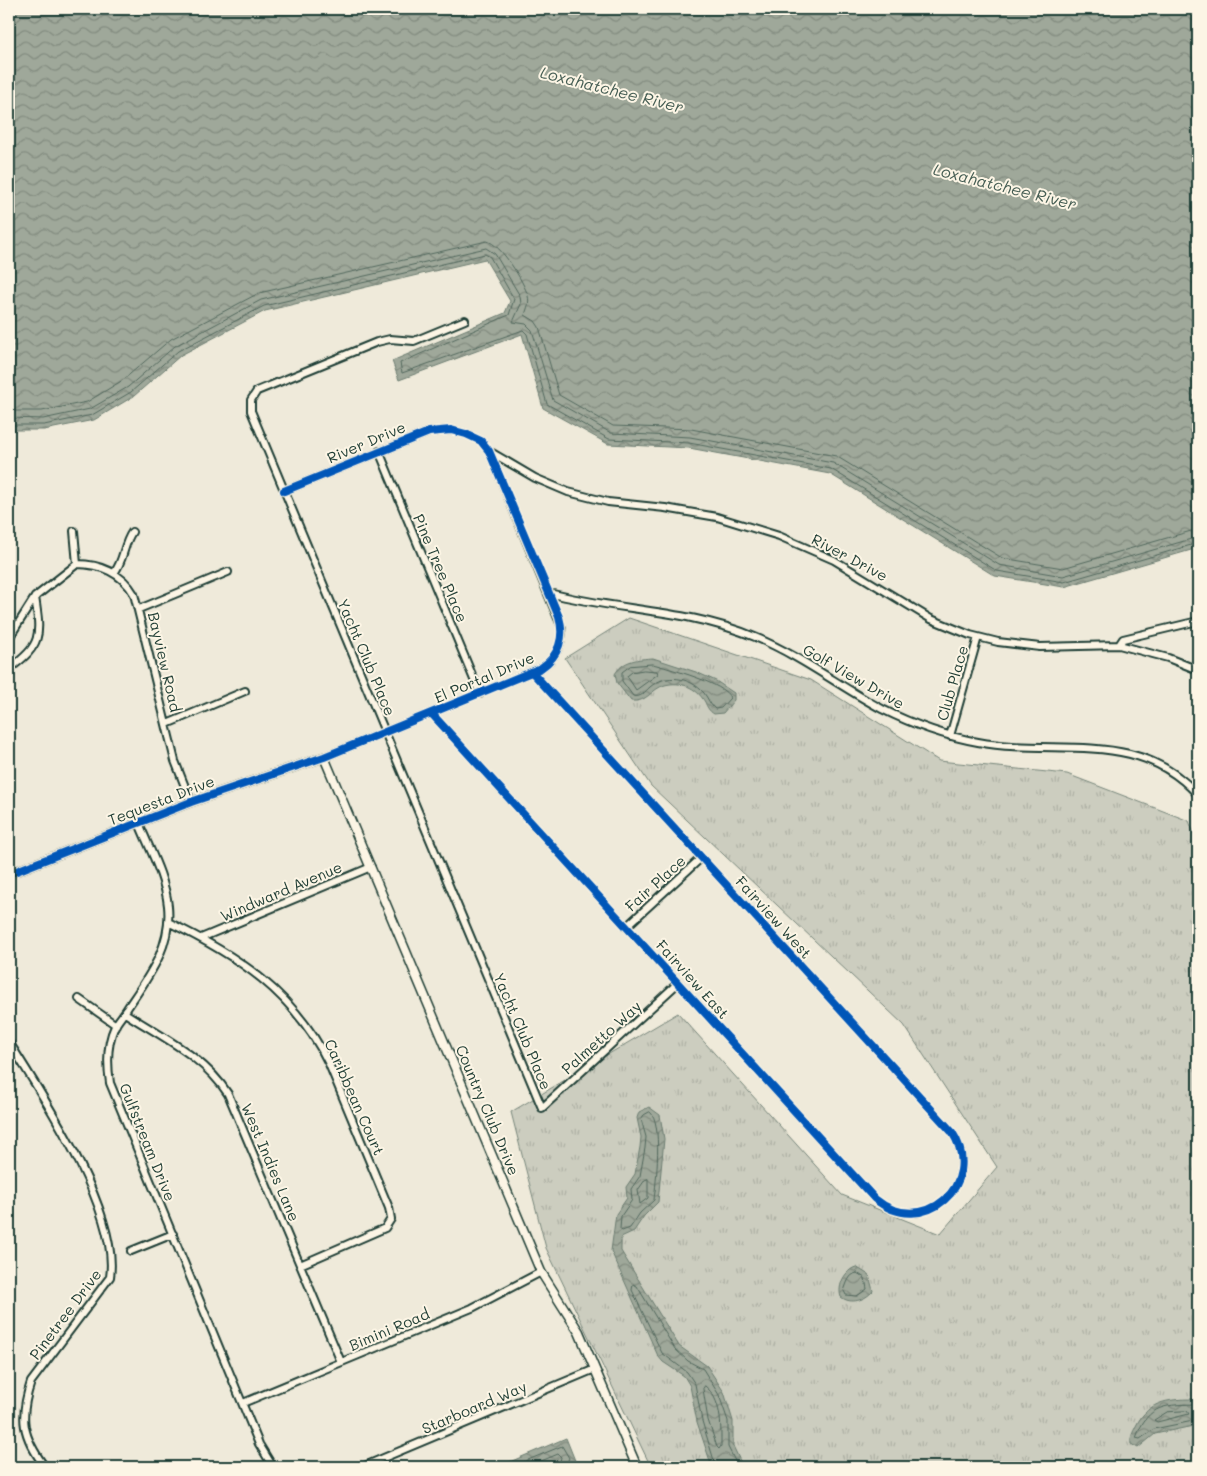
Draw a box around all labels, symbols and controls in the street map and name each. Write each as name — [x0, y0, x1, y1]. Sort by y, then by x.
water label: Loxahatchee River — [538, 61, 686, 117]
water label: Loxahatchee River — [931, 158, 1079, 214]
street label: River Drive — [324, 417, 408, 467]
street label: Pine Tree Place — [409, 511, 473, 625]
street label: River Drive — [808, 529, 892, 585]
street label: Yacht Club Place — [333, 595, 401, 719]
street label: Bayview Road — [144, 610, 186, 714]
street label: Golf View Drive — [800, 639, 908, 713]
street label: Club Place — [932, 643, 972, 723]
street label: El Portal Drive — [431, 647, 537, 707]
street label: Tequesta Drive — [105, 771, 217, 829]
street label: Fair Place — [620, 850, 690, 916]
street label: Windward Avenue — [217, 856, 345, 926]
street label: Fairview West — [732, 871, 816, 963]
street label: Fairview East — [652, 935, 734, 1023]
street label: Yacht Club Place — [489, 969, 557, 1093]
street label: Palmetto Way — [557, 996, 645, 1078]
street label: Caribbean Court — [320, 1036, 390, 1158]
street label: Country Club Drive — [452, 1042, 524, 1178]
street label: Gulfstream Drive — [115, 1080, 181, 1204]
street label: West Indies Lane — [237, 1100, 305, 1224]
street label: Pinetree Drive — [24, 1265, 106, 1363]
street label: Bimini Road — [346, 1303, 432, 1355]
street label: Starboard Way — [419, 1376, 530, 1438]

